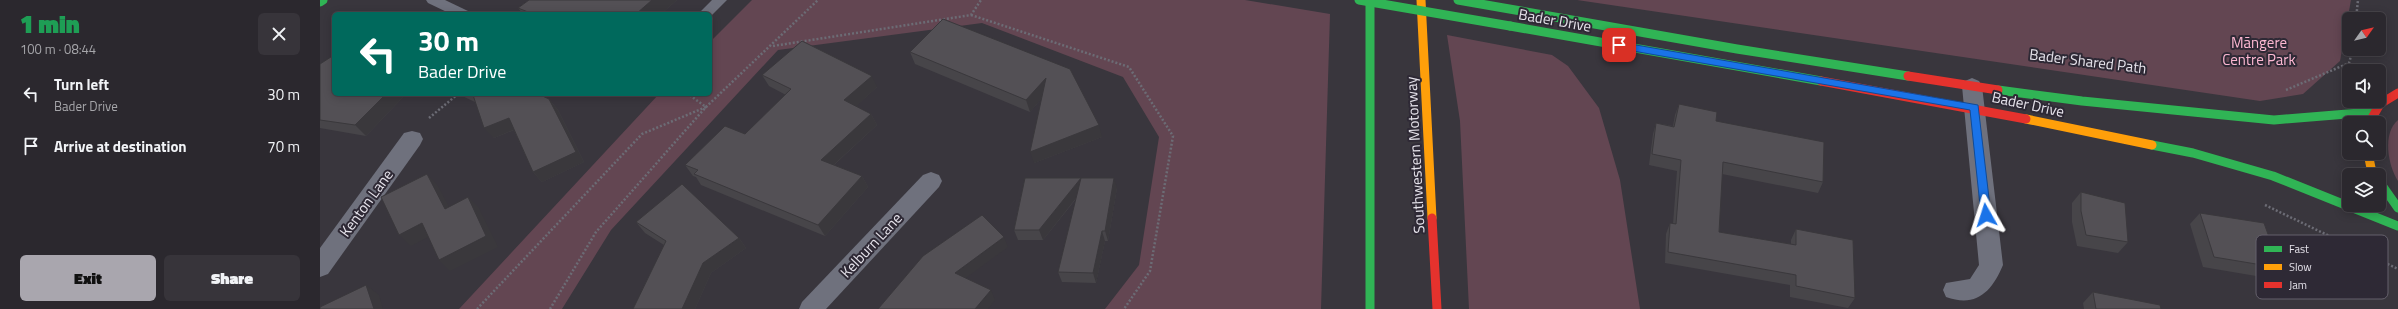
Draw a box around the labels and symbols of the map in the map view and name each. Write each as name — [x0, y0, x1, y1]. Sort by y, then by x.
street label: Bader Drive — [1517, 2, 1593, 38]
north arrow — [2342, 12, 2386, 56]
pin — [1602, 28, 1636, 62]
park label: Māngere Centre Park — [2222, 31, 2296, 71]
street label: Bader Shared Path — [2028, 42, 2148, 80]
street label: Southwestern Motorway — [1399, 76, 1431, 234]
street label: Bader Drive — [1990, 85, 2066, 123]
street label: Kenton Lane — [334, 164, 398, 242]
position arrow — [1965, 194, 2007, 236]
street label: Kelburn Lane — [835, 207, 907, 283]
legend — [2256, 235, 2388, 299]
text: Fast — [2289, 241, 2309, 257]
text: Slow — [2289, 259, 2312, 275]
text: Jam — [2289, 277, 2307, 293]

